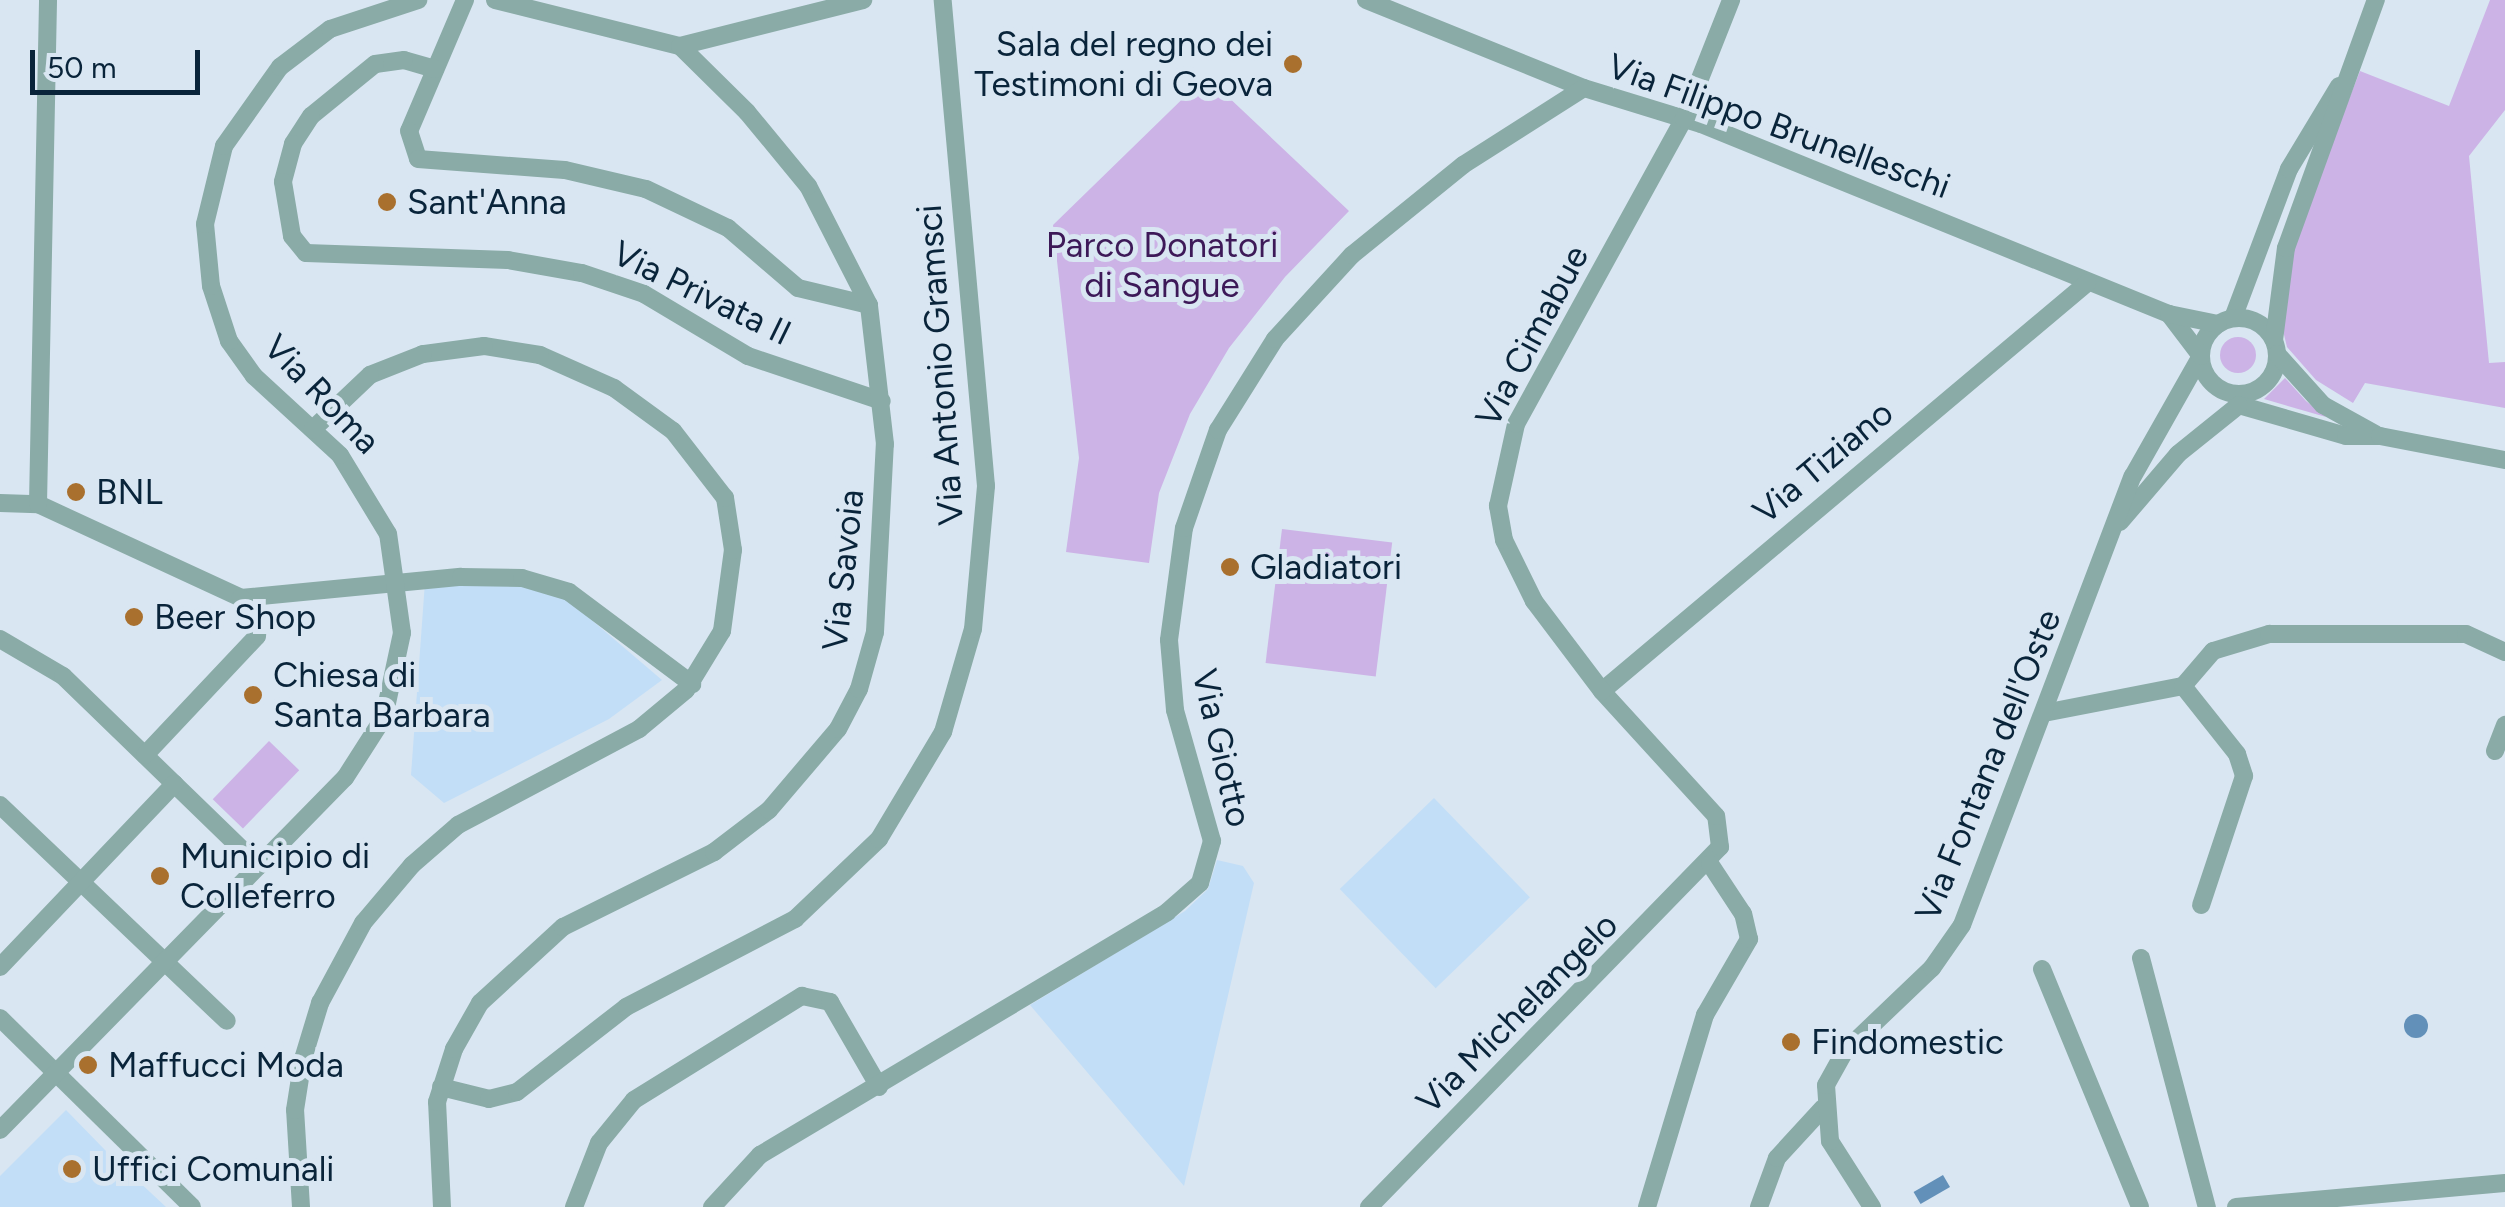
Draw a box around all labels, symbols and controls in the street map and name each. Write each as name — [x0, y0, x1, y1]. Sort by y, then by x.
place label: Sala del regno dei Testimoni di Geova — [974, 23, 1273, 105]
scale bar — [35, 30, 205, 92]
street label: Via Filippo Brunelleschi — [1602, 45, 1956, 207]
text: 50 m — [47, 49, 116, 86]
marker: Sala del regno dei Testimoni di Geova — [1282, 53, 1304, 75]
place label: Sant'Anna — [407, 181, 567, 223]
marker: Sant'Anna — [376, 191, 398, 213]
street label: Via Antonio Gramsci — [908, 203, 972, 527]
park label: Parco Donatori di Sangue — [1046, 224, 1278, 306]
street label: Via Privata II — [606, 232, 798, 354]
street label: Via Cimabue — [1467, 238, 1597, 434]
street label: Via Roma — [255, 326, 389, 462]
street label: Via Tiziano — [1745, 392, 1901, 532]
place label: BNL — [96, 471, 163, 513]
marker: BNL — [65, 481, 87, 503]
street label: Via Savoia — [814, 487, 872, 653]
place label: Gladiatori — [1250, 546, 1402, 588]
marker: Gladiatori — [1219, 556, 1241, 578]
place label: Beer Shop — [154, 596, 316, 638]
street label: Via Fontana dell'Oste — [1906, 603, 2070, 927]
marker: Beer Shop — [123, 606, 145, 628]
place label: Chiesa di Santa Barbara — [273, 654, 491, 736]
street label: Via Giotto — [1183, 665, 1261, 831]
marker: Chiesa di Santa Barbara — [242, 684, 264, 706]
place label: Municipio di Colleferro — [180, 835, 370, 917]
marker: Municipio di Colleferro — [149, 865, 171, 887]
street label: Via Michelangelo — [1408, 904, 1626, 1122]
place label: Findomestic — [1811, 1021, 2004, 1063]
marker: Findomestic — [1780, 1031, 1802, 1053]
place label: Maffucci Moda — [108, 1044, 344, 1086]
marker: Maffucci Moda — [77, 1054, 99, 1076]
place label: Uffici Comunali — [92, 1148, 334, 1190]
marker: Uffici Comunali — [61, 1158, 83, 1180]

